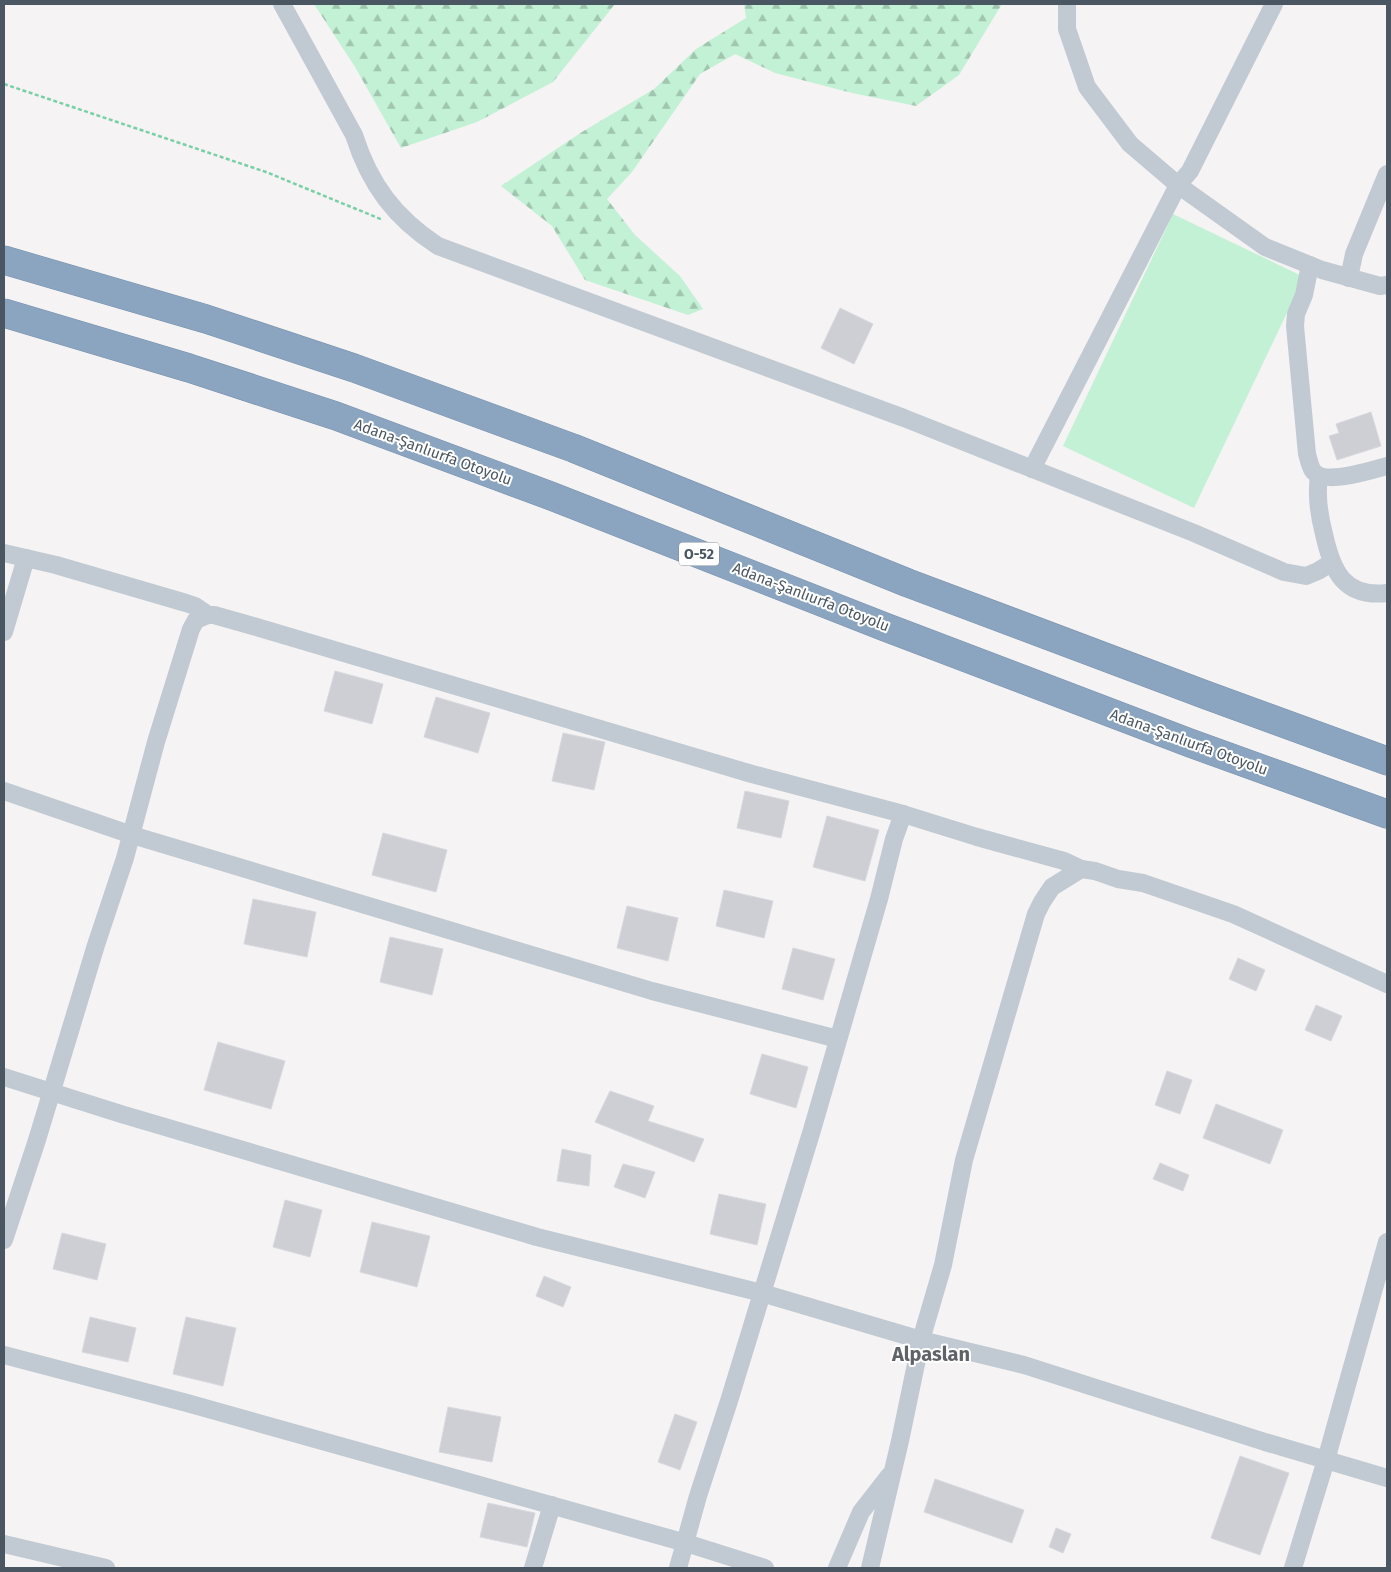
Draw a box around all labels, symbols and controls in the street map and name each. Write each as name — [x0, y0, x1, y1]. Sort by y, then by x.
street label: Adana-Şanlıurfa Otoyolu — [352, 415, 514, 489]
road number: O-52 — [679, 542, 719, 566]
street label: Adana-Şanlıurfa Otoyolu — [730, 559, 892, 635]
street label: Adana-Şanlıurfa Otoyolu — [1108, 705, 1270, 779]
district label: Alpaslan — [891, 1342, 970, 1366]

